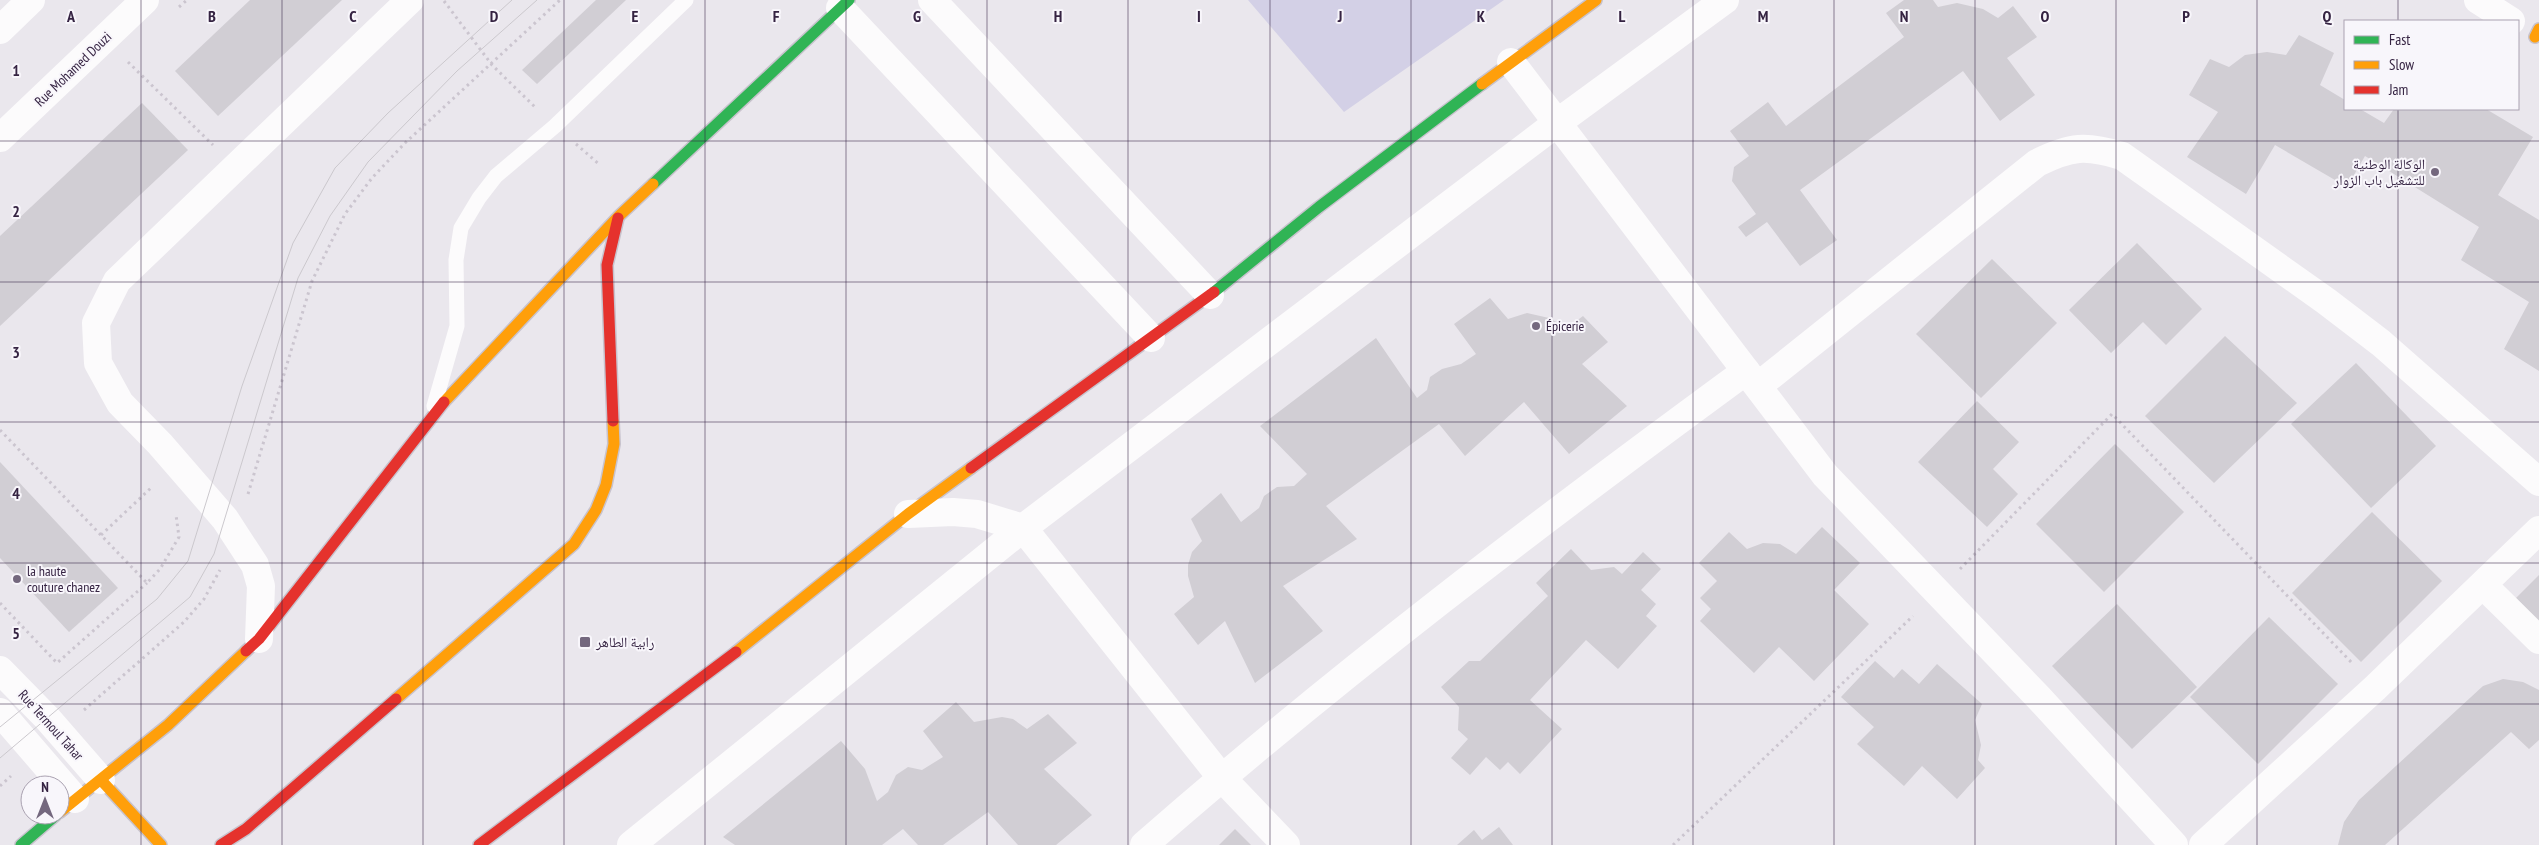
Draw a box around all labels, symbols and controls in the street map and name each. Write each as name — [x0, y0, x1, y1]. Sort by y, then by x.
text: A — [66, 6, 76, 26]
text: B — [208, 6, 216, 26]
text: C — [349, 6, 357, 26]
text: D — [490, 6, 499, 26]
text: E — [632, 6, 639, 26]
text: F — [773, 6, 780, 26]
text: G — [913, 6, 921, 26]
text: H — [1054, 6, 1062, 26]
text: I — [1197, 6, 1201, 26]
text: J — [1337, 6, 1342, 26]
text: K — [1477, 6, 1486, 26]
text: L — [1619, 6, 1626, 26]
text: M — [1758, 6, 1768, 26]
text: N — [1900, 6, 1908, 26]
text: O — [2041, 6, 2050, 26]
text: P — [2182, 6, 2190, 26]
text: Q — [2323, 6, 2333, 26]
legend — [2344, 20, 2519, 110]
street label: Rue Mohamed Douzi — [31, 28, 115, 110]
text: Fast — [2389, 30, 2410, 49]
text: Slow — [2389, 55, 2414, 74]
text: 1 — [12, 60, 20, 80]
text: Jam — [2388, 80, 2408, 99]
place label: الوكالة الوطنية للتشغيل باب الزوار — [2333, 155, 2425, 189]
marker: الوكالة الوطنية للتشغيل باب الزوار — [2429, 166, 2441, 178]
text: 2 — [12, 201, 20, 221]
place label: Épicerie — [1546, 317, 1585, 335]
marker: Épicerie — [1530, 320, 1542, 332]
text: 3 — [12, 342, 20, 362]
text: 4 — [12, 483, 20, 503]
place label: la haute couture chanez — [27, 562, 100, 596]
marker: la haute couture chanez — [11, 573, 23, 585]
text: 5 — [12, 623, 20, 643]
place label: رابية الطاهر — [595, 633, 654, 651]
marker: رابية الطاهر — [578, 635, 592, 649]
street label: Rue Termoul Tahar — [15, 686, 88, 764]
north arrow — [20, 775, 70, 825]
text: N — [41, 778, 49, 796]

